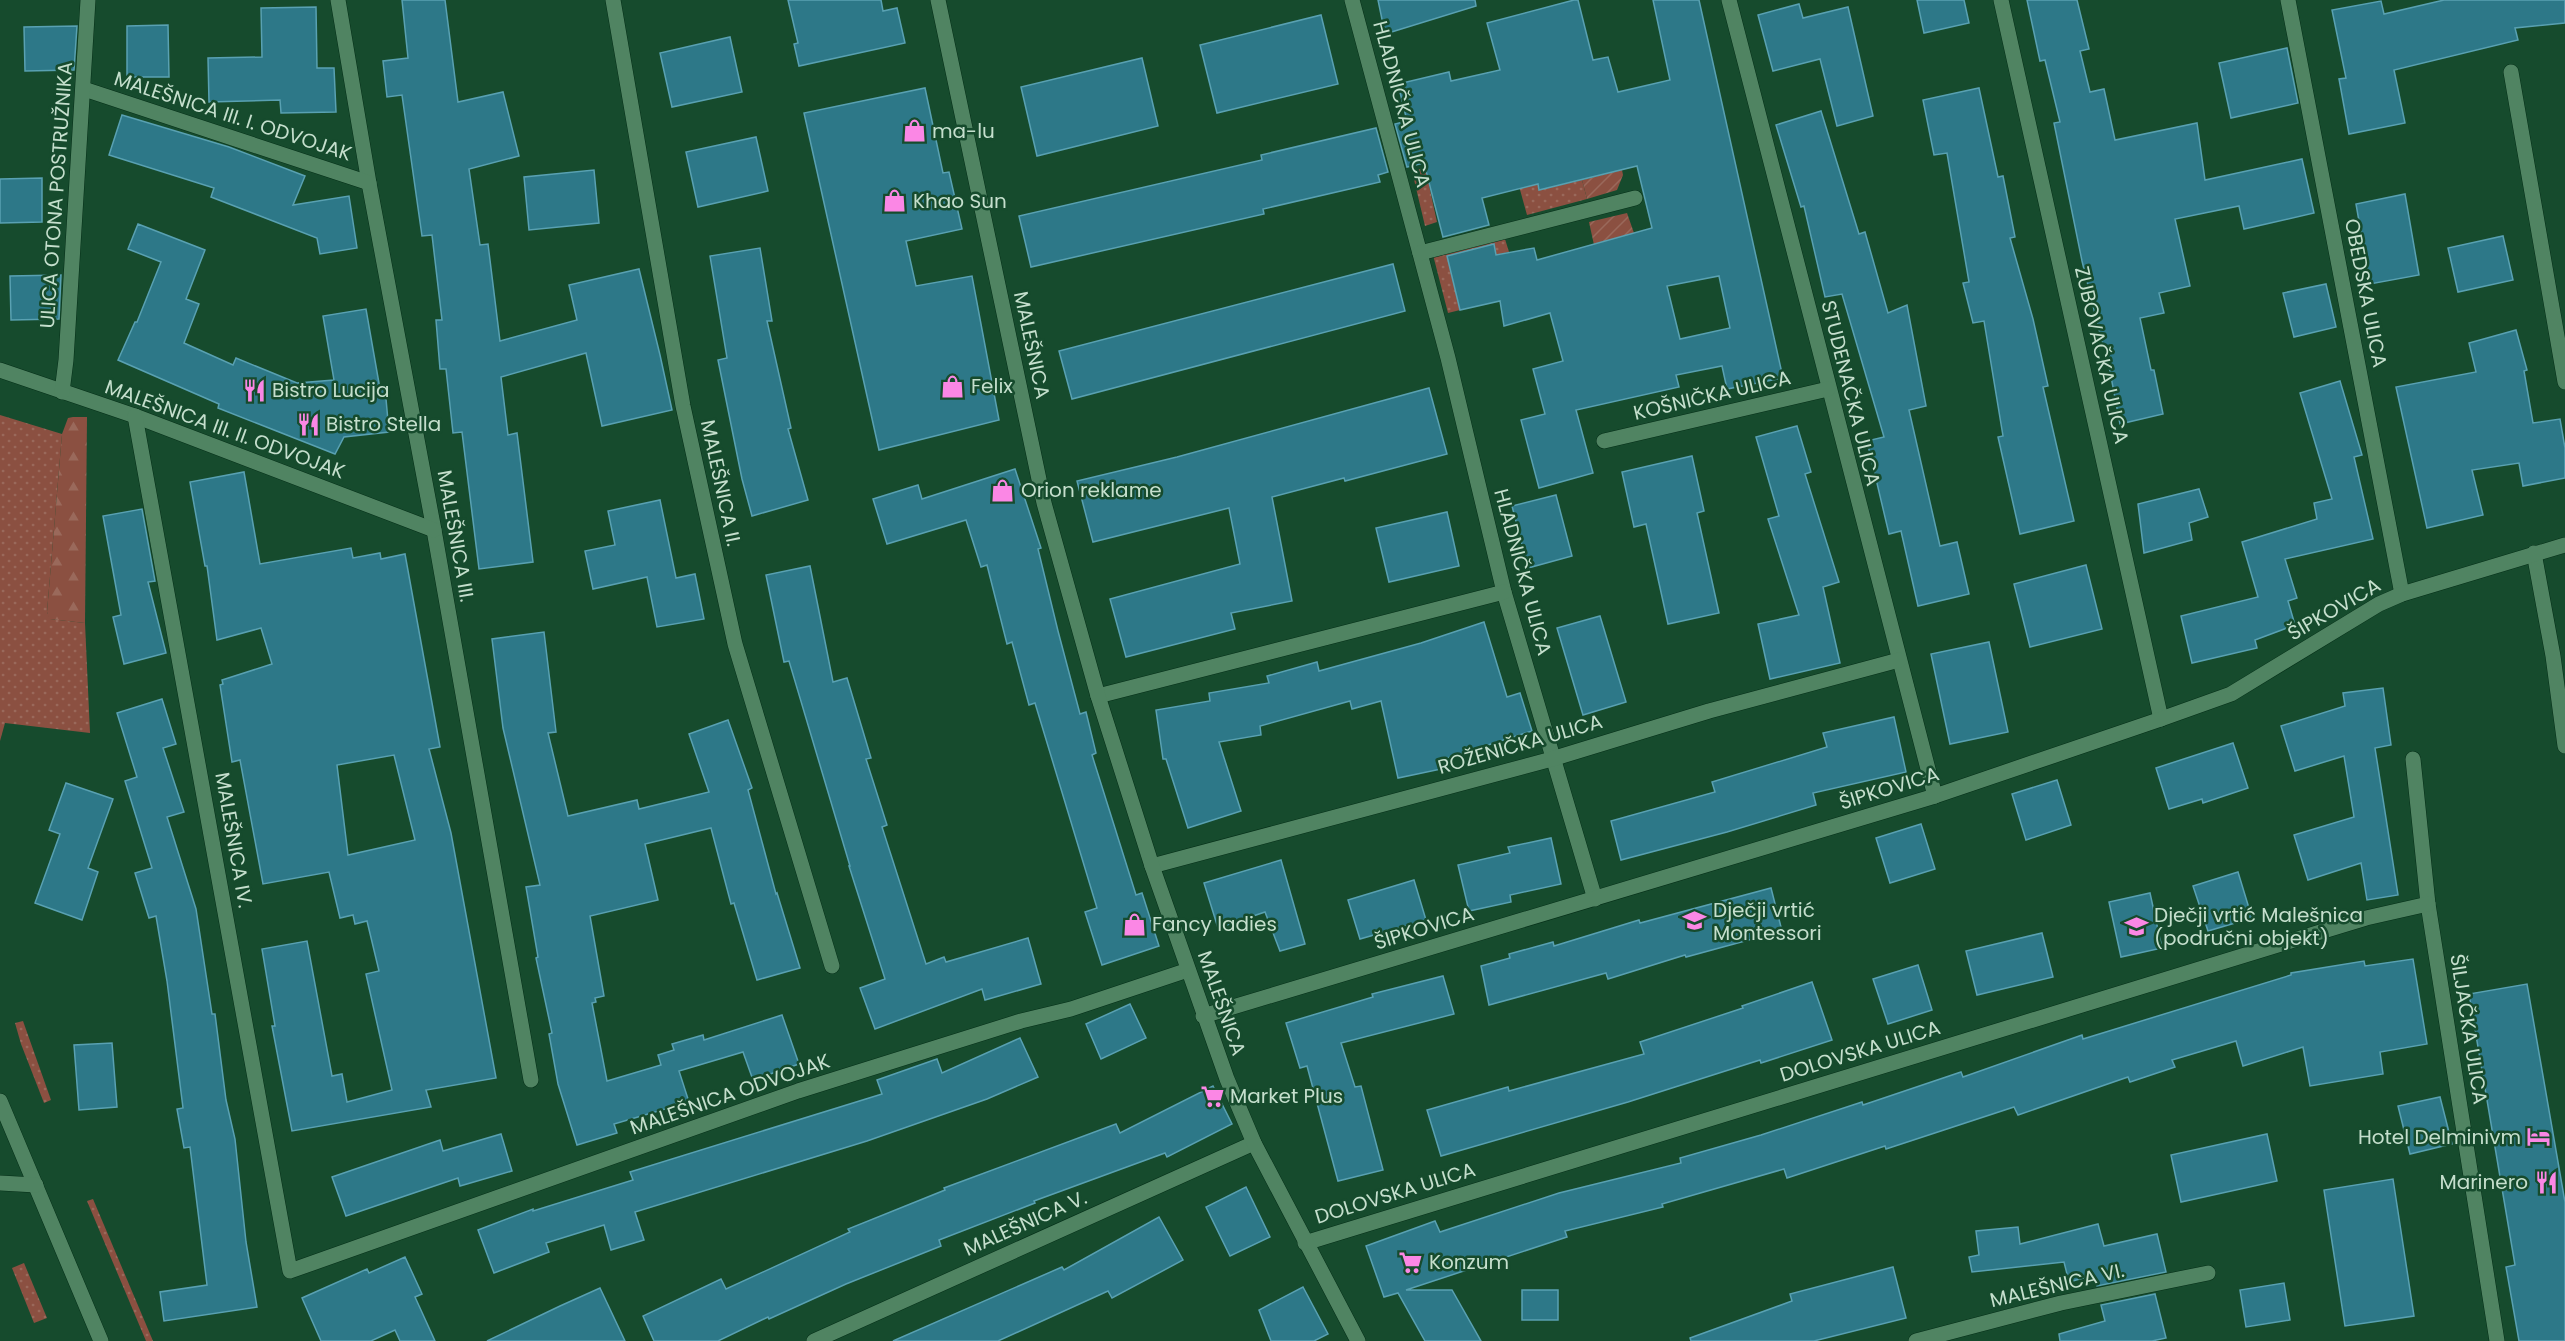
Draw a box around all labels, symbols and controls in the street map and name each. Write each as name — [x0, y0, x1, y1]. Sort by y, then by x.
street label: HLADNIČKA ULICA — [1366, 18, 1438, 190]
street label: ULICA OTONA POSTRUŽNIKA — [33, 61, 79, 329]
street label: MALEŠNICA III. I. ODVOJAK — [111, 64, 356, 168]
place label: ma-lu — [932, 117, 995, 145]
shop icon: ma-lu — [901, 118, 927, 144]
place label: Khao Sun — [913, 187, 1007, 215]
shop icon: Khao Sun — [882, 188, 908, 214]
street label: OBEDSKA ULICA — [2338, 216, 2394, 370]
street label: ZUBOVAČKA ULICA — [2068, 263, 2136, 447]
street label: MALEŠNICA — [1007, 289, 1057, 401]
street label: STUDENAČKA ULICA — [1814, 297, 1888, 489]
street label: KOŠNIČKA ULICA — [1631, 363, 1793, 427]
place label: Felix — [971, 372, 1013, 400]
street label: MALEŠNICA III. II. ODVOJAK — [101, 373, 349, 485]
shop icon: Felix — [940, 373, 966, 399]
place label: Bistro Lucija — [272, 376, 389, 404]
restaurant icon: Bistro Lucija — [241, 377, 267, 403]
place label: Bistro Stella — [326, 410, 441, 438]
restaurant icon: Bistro Stella — [295, 411, 321, 437]
street label: MALEŠNICA II. — [694, 417, 748, 549]
street label: MALEŠNICA III. — [431, 468, 481, 604]
place label: Orion reklame — [1021, 476, 1162, 504]
shop icon: Orion reklame — [990, 477, 1016, 503]
street label: HLADNIČKA ULICA — [1487, 486, 1559, 658]
street label: ŠIPKOVICA — [2282, 571, 2386, 647]
street label: ROŽENIČKA ULICA — [1434, 707, 1606, 781]
street label: ŠIPKOVICA — [1836, 760, 1942, 816]
street label: MALEŠNICA IV. — [208, 770, 260, 910]
place label: Dječji vrtić Montessori — [1713, 896, 1822, 947]
street label: ŠIPKOVICA — [1371, 900, 1477, 956]
place label: Dječji vrtić Malešnica (područni objekt) — [2154, 901, 2363, 952]
school or university icon: Dječji vrtić Montessori — [1682, 908, 1708, 934]
place label: Fancy ladies — [1152, 910, 1277, 938]
shop icon: Fancy ladies — [1121, 911, 1147, 937]
school or university icon: Dječji vrtić Malešnica (područni objekt) — [2123, 913, 2149, 939]
street label: MALEŠNICA — [1191, 947, 1253, 1059]
street label: ŠILJAČKA ULICA — [2443, 952, 2495, 1106]
street label: DOLOVSKA ULICA — [1776, 1013, 1944, 1089]
street label: MALEŠNICA ODVOJAK — [626, 1047, 834, 1141]
place label: Market Plus — [1230, 1082, 1343, 1110]
supermarket icon: Market Plus — [1199, 1083, 1225, 1109]
place label: Hotel Delminivm — [2358, 1123, 2521, 1151]
hotel icon: Hotel Delminivm — [2526, 1124, 2552, 1150]
street label: DOLOVSKA ULICA — [1311, 1155, 1479, 1231]
place label: Marinero — [2439, 1168, 2528, 1196]
restaurant icon: Marinero — [2533, 1169, 2559, 1195]
street label: MALEŠNICA V. — [959, 1183, 1091, 1263]
place label: Konzum — [1429, 1248, 1509, 1276]
supermarket icon: Konzum — [1398, 1249, 1424, 1275]
street label: MALEŠNICA VI. — [1987, 1256, 2127, 1314]

